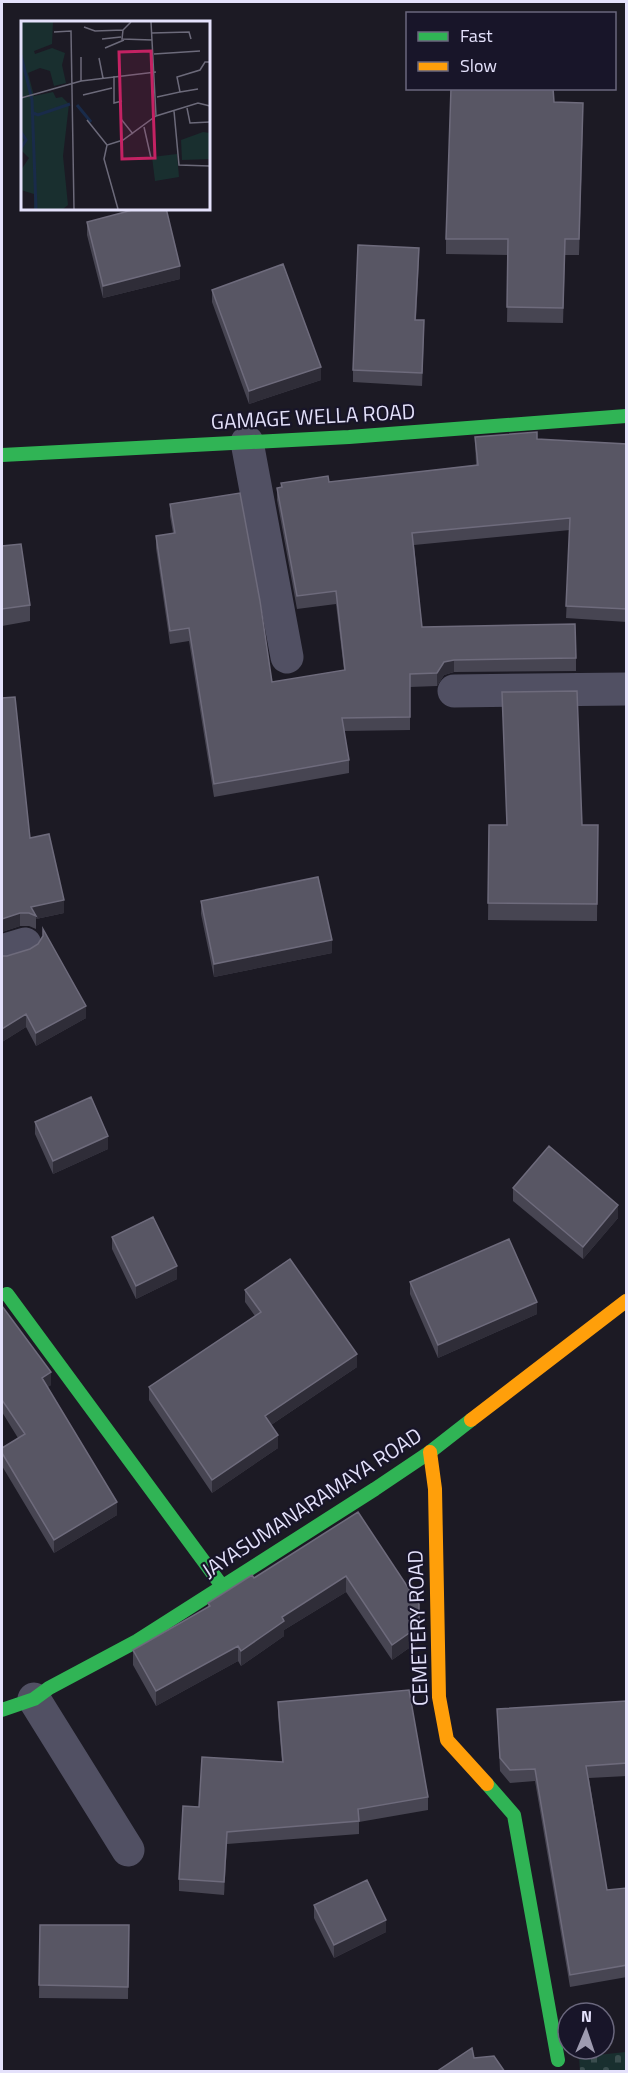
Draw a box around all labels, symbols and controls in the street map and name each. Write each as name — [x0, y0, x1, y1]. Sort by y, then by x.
legend — [406, 12, 616, 90]
inset map — [21, 21, 210, 210]
text: Fast — [460, 22, 493, 49]
text: Slow — [460, 52, 497, 79]
street label: GAMAGE WELLA ROAD — [210, 395, 416, 437]
street label: JAYASUMANARAMAYA ROAD — [195, 1419, 428, 1585]
street label: CEMETERY ROAD — [398, 1550, 436, 1707]
north arrow — [556, 2001, 616, 2061]
text: N — [581, 2004, 592, 2028]

